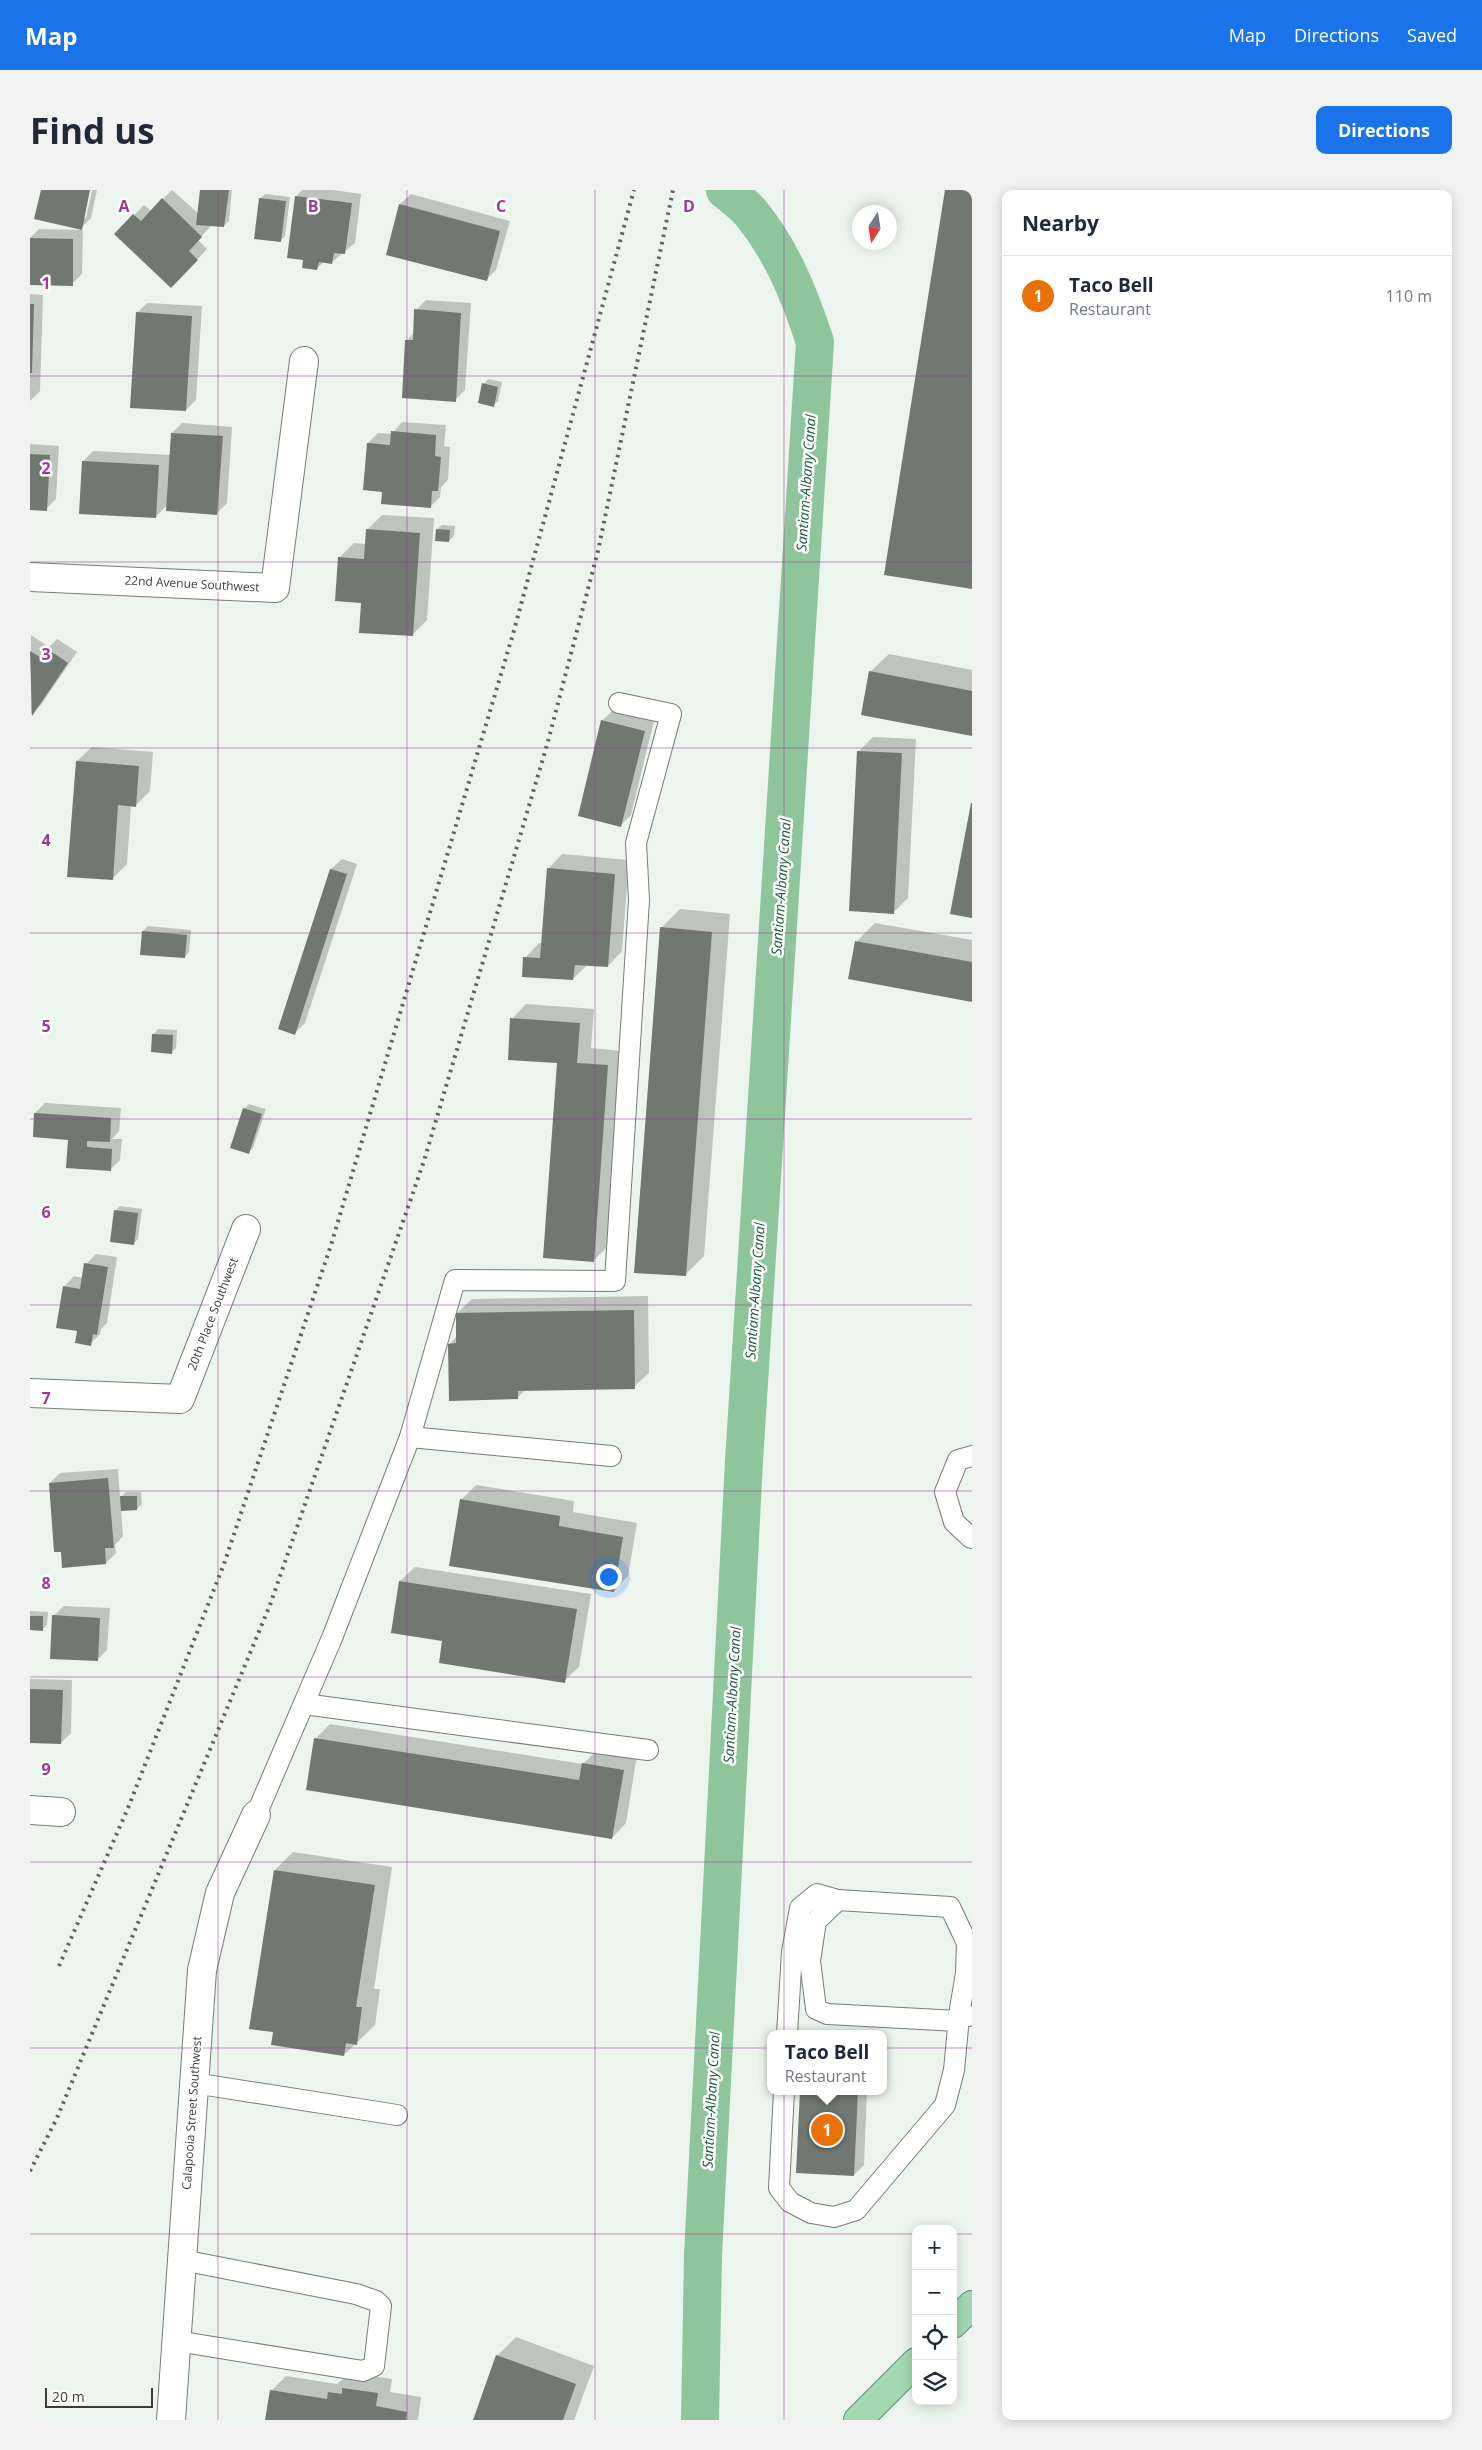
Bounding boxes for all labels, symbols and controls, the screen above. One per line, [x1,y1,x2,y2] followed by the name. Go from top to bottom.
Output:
[25,19,77,52] text: Map
[1229,23,1266,47] text: Map
[1294,23,1379,47] text: Directions
[1407,23,1457,47] text: Saved
[1316,106,1452,154] button: Directions
[30,107,155,154] text: Find us
[118,195,130,217] text: A
[308,195,318,217] text: B
[496,195,506,217] text: C
[683,195,695,217] text: D
[852,205,897,250] north arrow
[1022,209,1099,237] text: Nearby
[41,272,51,294] text: 1
[1069,272,1154,298] text: Taco Bell
[1033,285,1043,307] text: 1
[1386,285,1432,307] text: 110 m
[1069,298,1151,320] text: Restaurant
[791,414,820,552] water label: Santiam-Albany Canal
[41,457,51,479] text: 2
[124,571,260,596] street label: 22nd Avenue Southwest
[41,643,51,665] text: 3
[766,818,795,956] water label: Santiam-Albany Canal
[41,829,51,851] text: 4
[41,1015,51,1037] text: 5
[41,1201,51,1223] text: 6
[740,1222,769,1360] water label: Santiam-Albany Canal
[183,1255,242,1373] street label: 20th Place Southwest
[41,1387,51,1409] text: 7
[596,1564,622,1590] your location
[41,1572,51,1594] text: 8
[718,1626,745,1764] water label: Santiam-Albany Canal
[41,1758,51,1780] text: 9
[767,2030,887,2095] popup
[697,2031,724,2169] water label: Santiam-Albany Canal
[178,2036,205,2190] street label: Calapooia Street Southwest
[785,2039,869,2065] text: Taco Bell
[785,2065,867,2087] text: Restaurant
[811,2111,843,2149] pin: 1
[912,2225,957,2405] map controls
[912,2225,957,2270] button: +
[912,2270,957,2315] button: −
[912,2315,957,2360] button: locate
[912,2360,957,2405] button: layers
[45,2385,152,2408] scale bar
[52,2387,85,2406] text: 20 m

